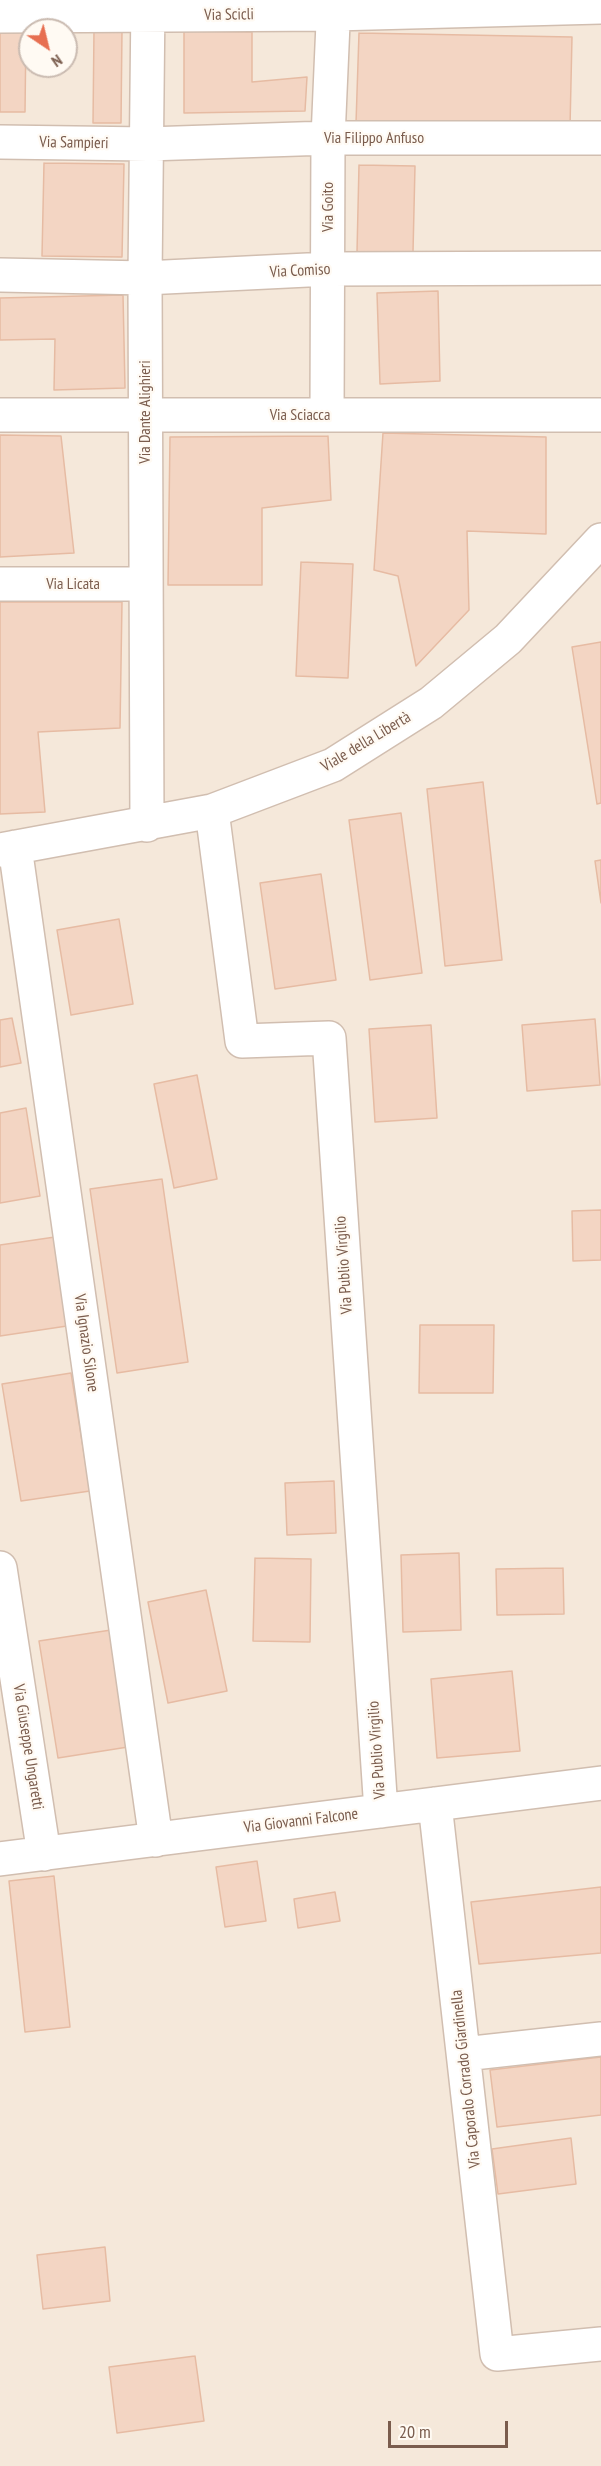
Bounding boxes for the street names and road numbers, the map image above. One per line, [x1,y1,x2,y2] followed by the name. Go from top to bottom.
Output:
[204,5,254,25] street label: Via Scicli
[324,128,424,148] street label: Via Filippo Anfuso
[39,133,109,153] street label: Via Sampieri
[318,182,338,232] street label: Via Goito
[269,260,331,282] street label: Via Comiso
[135,360,155,464] street label: Via Dante Alighieri
[270,405,330,425] street label: Via Sciacca
[46,574,100,594] street label: Via Licata
[318,708,414,776] street label: Viale della Libertà
[331,1215,357,1315] street label: Via Publio Virgilio
[70,1293,102,1393] street label: Via Ignazio Silone
[9,1683,47,1811] street label: Via Giuseppe Ungaretti
[364,1700,390,1800] street label: Via Publio Virgilio
[243,1804,359,1838] street label: Via Giovanni Falcone
[447,1989,485,2169] street label: Via Caporalo Corrado Giardinella

